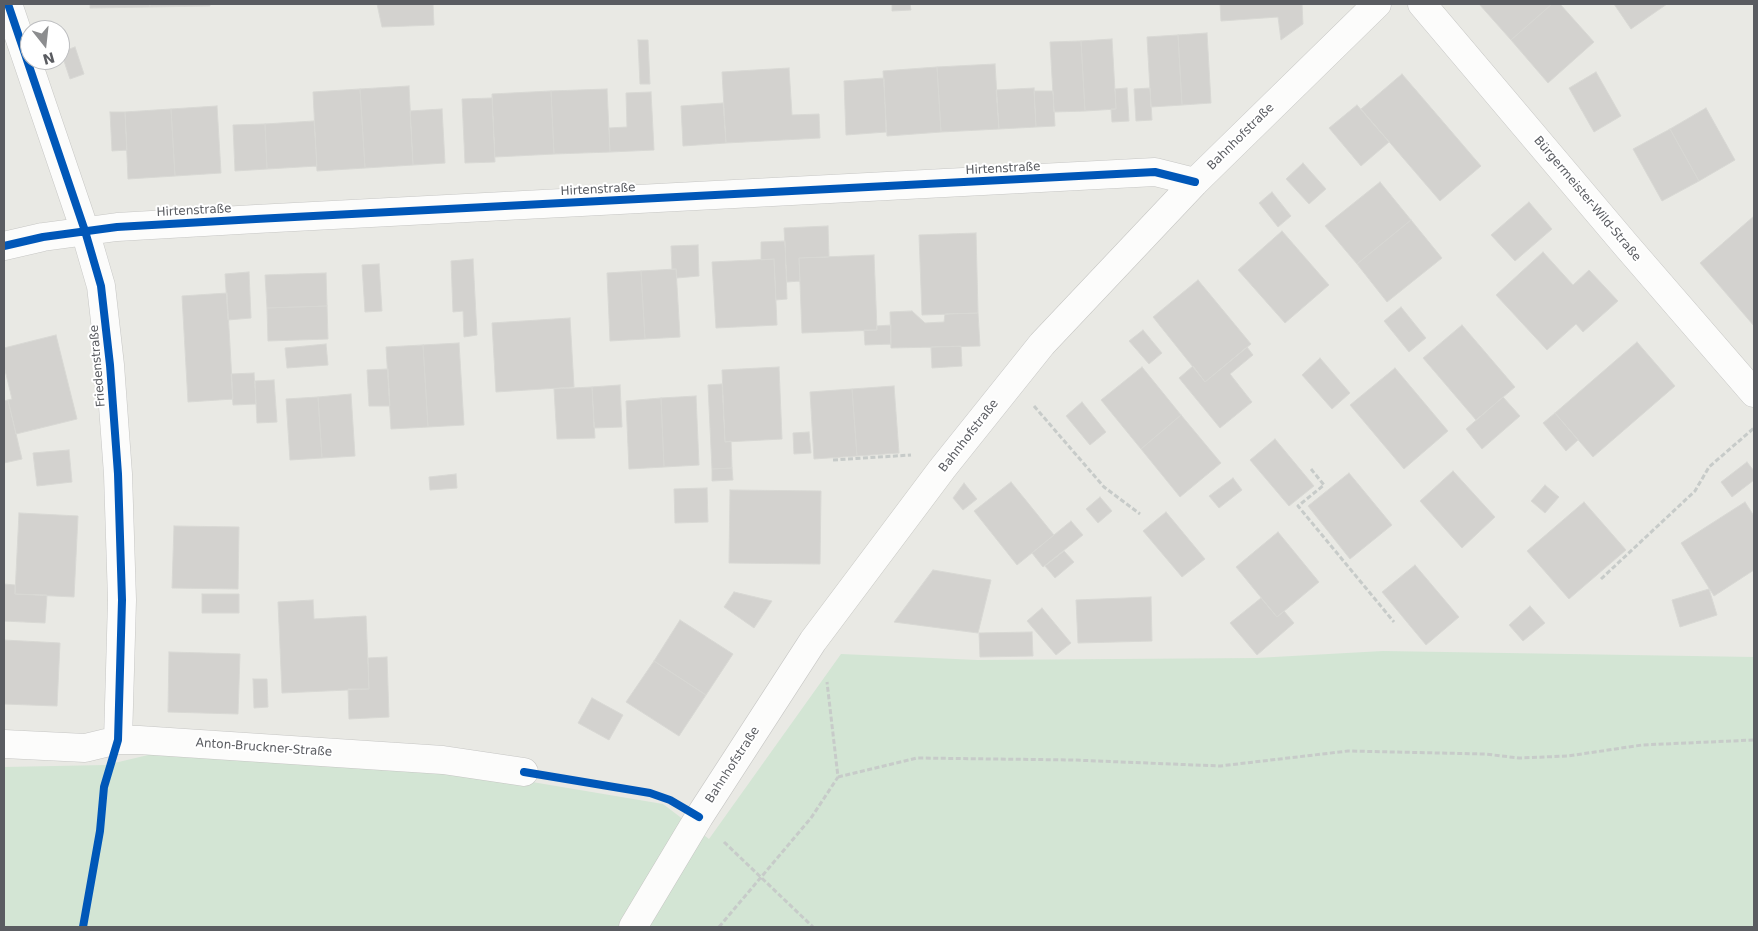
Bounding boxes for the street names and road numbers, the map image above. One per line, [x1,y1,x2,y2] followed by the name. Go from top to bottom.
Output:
[1205,101,1277,173] street label: Bahnhofstraße
[1530,134,1644,264] street label: Bürgermeister-Wild-Straße
[965,160,1041,178] street label: Hirtenstraße
[560,181,636,199] street label: Hirtenstraße
[156,202,232,220] street label: Hirtenstraße
[87,324,109,408] street label: Friedenstraße
[936,397,1002,475] street label: Bahnhofstraße
[703,724,763,806] street label: Bahnhofstraße
[195,736,333,760] street label: Anton-Bruckner-Straße

